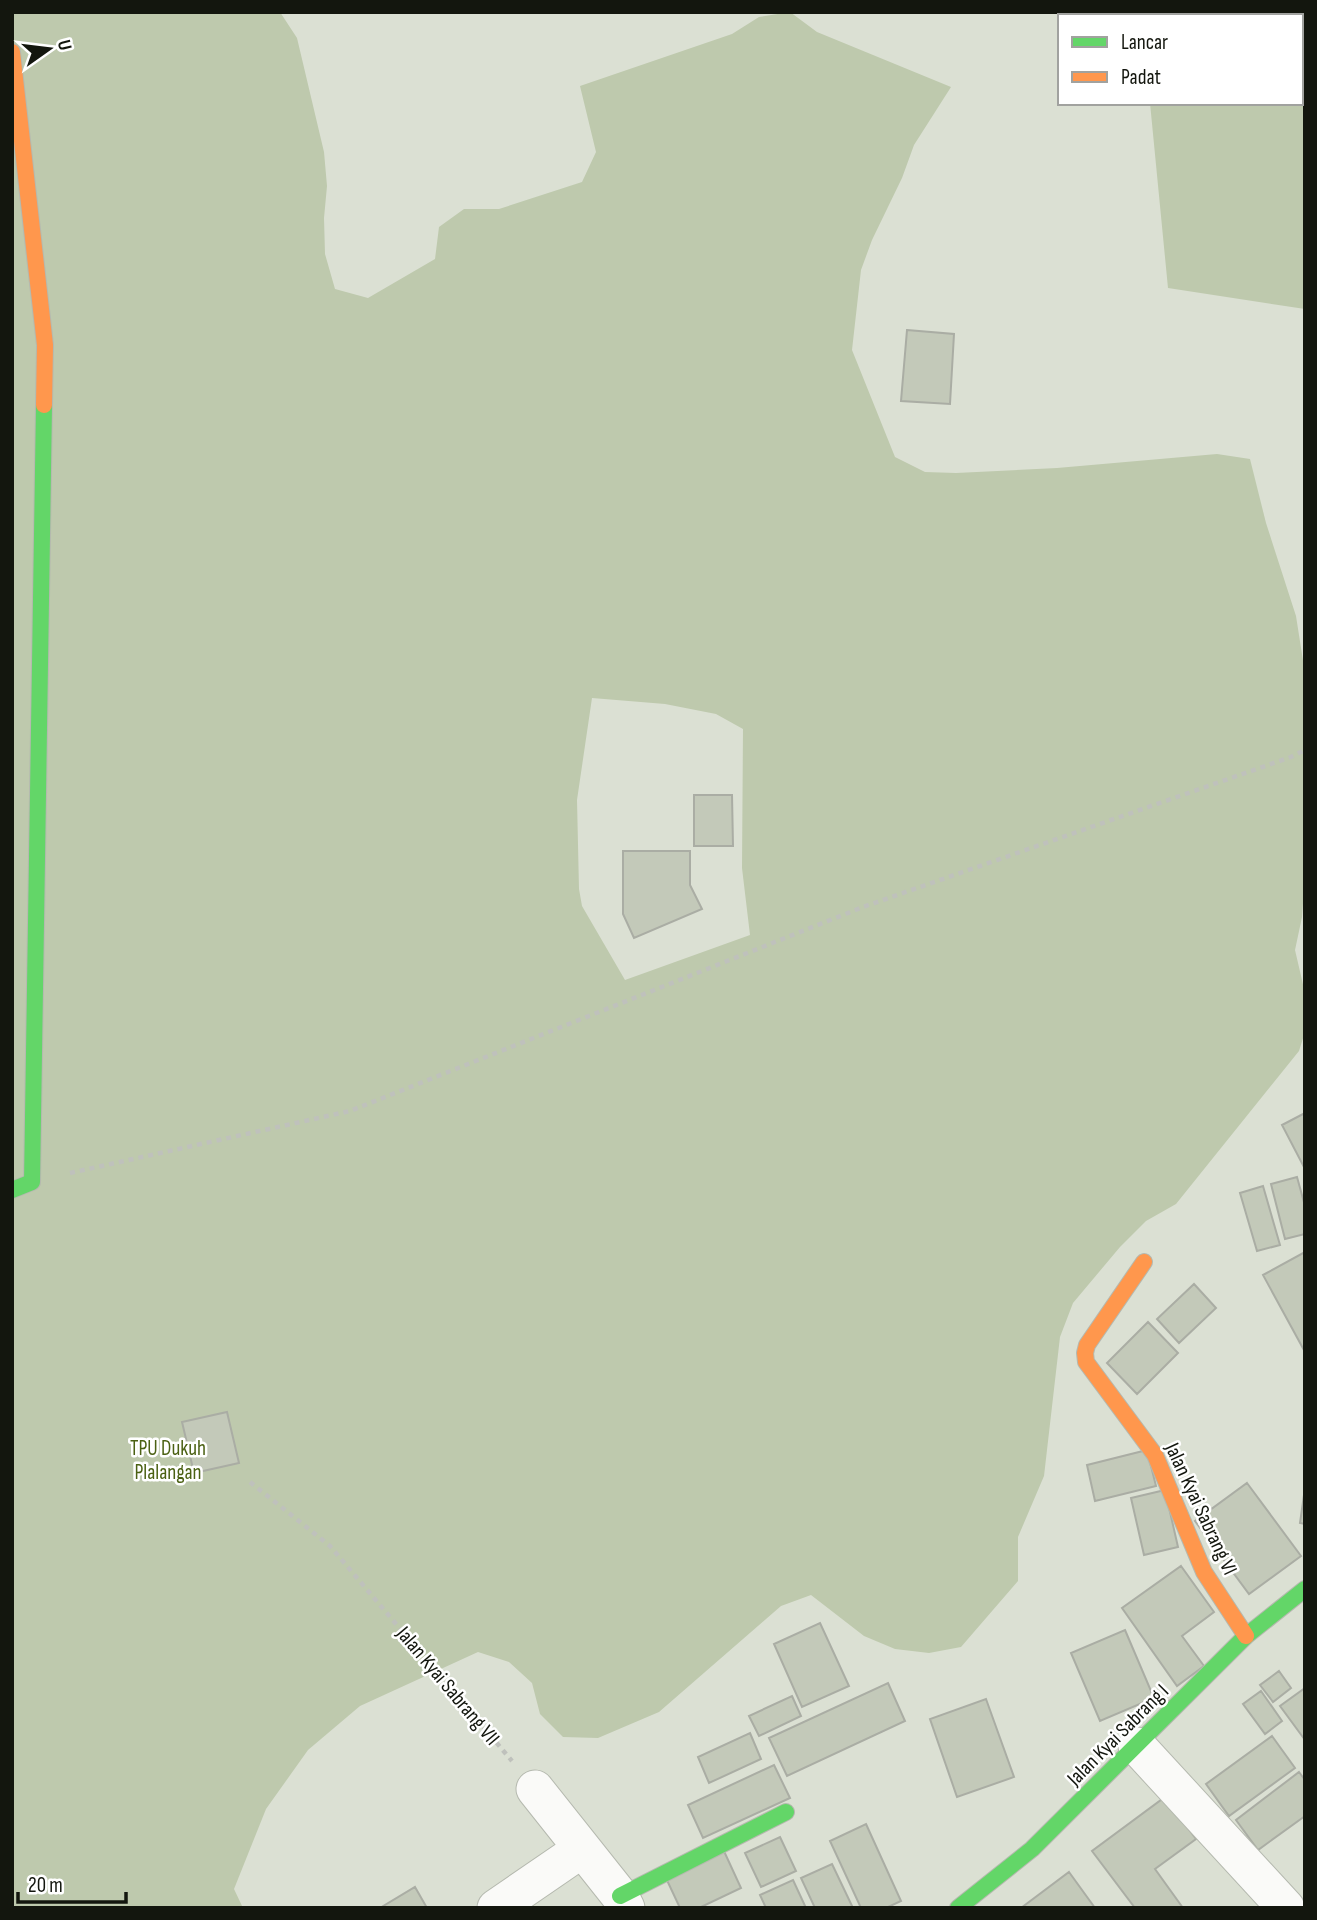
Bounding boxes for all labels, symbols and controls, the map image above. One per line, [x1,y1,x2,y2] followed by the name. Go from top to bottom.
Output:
[14,14,84,84] north arrow
[1058,14,1303,105] legend
[1121,30,1168,55] text: Lancar
[52,38,76,53] text: U
[1121,65,1161,90] text: Padat
[130,1436,206,1485] park label: TPU Dukuh Plalangan
[1159,1438,1242,1579] street label: Jalan Kyai Sabrang VI
[391,1621,505,1750] street label: Jalan Kyai Sabrang VII
[1061,1679,1174,1792] street label: Jalan Kyai Sabrang I
[18,1860,126,1904] scale bar
[28,1873,63,1898] text: 20 m

